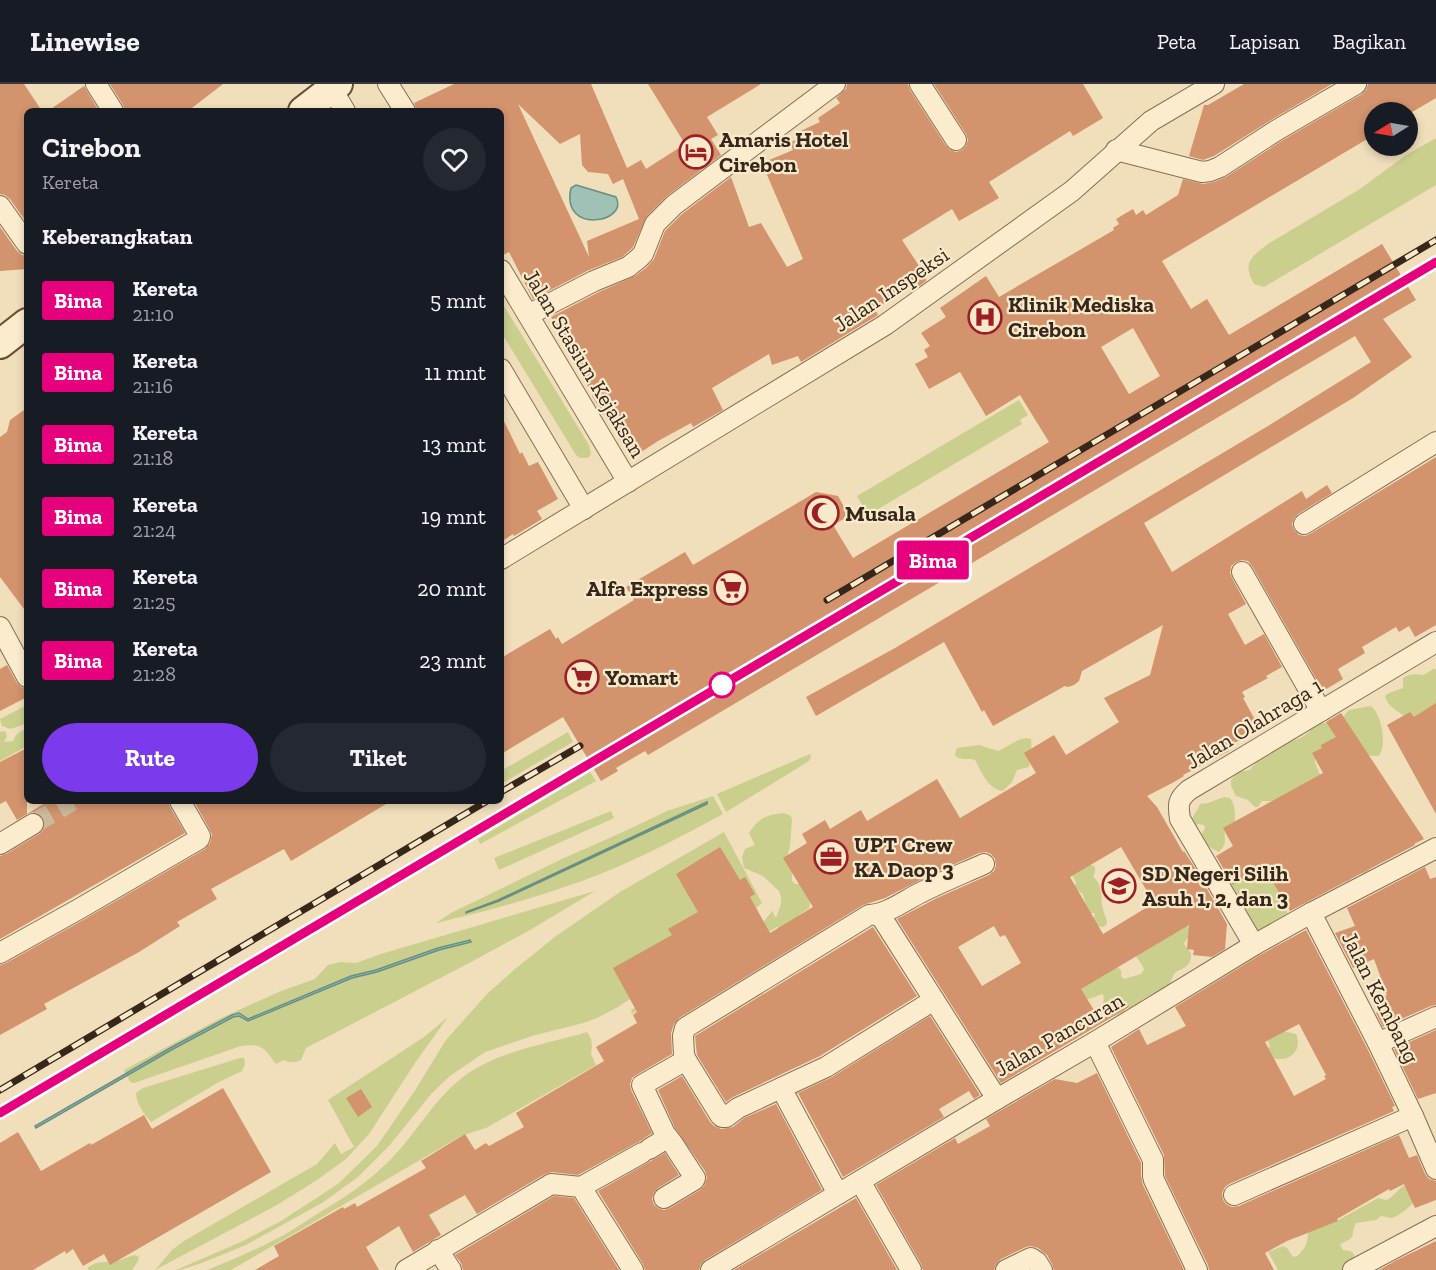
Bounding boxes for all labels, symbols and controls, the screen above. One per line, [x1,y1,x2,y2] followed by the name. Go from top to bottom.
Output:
[30,25,140,58] text: Linewise
[1157,29,1196,54] text: Peta
[1229,29,1300,54] text: Lapisan
[1333,29,1406,54] text: Bagikan
[1364,102,1418,156] north arrow
[1364,102,1418,156] map controls
[719,126,849,178] place label: Amaris Hotel Cirebon
[423,128,486,191] button: heart
[42,131,141,164] text: Cirebon
[678,134,714,170] hotel icon: Amaris Hotel Cirebon
[42,170,99,194] text: Kereta
[42,223,193,250] text: Keberangkatan
[829,241,954,338] street label: Jalan Inspeksi
[518,264,652,463] street label: Jalan Stasiun Kejaksan
[132,275,198,302] text: Kereta
[430,287,486,314] text: 5 mnt
[54,288,102,313] text: Bima
[1008,291,1154,343] place label: Klinik Mediska Cirebon
[967,299,1003,335] hospital icon: Klinik Mediska Cirebon
[132,302,174,326] text: 21:10
[132,347,198,374] text: Kereta
[424,359,486,386] text: 11 mnt
[54,360,102,385] text: Bima
[132,374,173,398] text: 21:16
[132,419,198,446] text: Kereta
[422,431,486,458] text: 13 mnt
[54,432,102,457] text: Bima
[132,446,173,470] text: 21:18
[132,491,198,518] text: Kereta
[804,495,840,531] mosque icon: Musala
[845,500,916,527] place label: Musala
[421,503,486,530] text: 19 mnt
[54,504,102,529] text: Bima
[132,518,176,542] text: 21:24
[891,540,975,580] line badge: Bima
[909,548,957,573] text: Bima
[132,563,198,590] text: Kereta
[713,570,749,606] supermarket icon: Alfa Express
[417,575,486,602] text: 20 mnt
[586,575,708,602] place label: Alfa Express
[54,576,102,601] text: Bima
[132,590,175,614] text: 21:25
[132,635,198,662] text: Kereta
[419,647,486,674] text: 23 mnt
[54,648,102,673] text: Bima
[564,659,600,695] supermarket icon: Yomart
[132,662,176,686] text: 21:28
[605,664,678,691] place label: Yomart
[709,672,735,698] unlabelled marker
[1181,672,1328,775] street label: Jalan Olahraga 1
[42,723,258,792] button: Rute
[270,723,486,792] button: Tiket
[854,831,954,883] place label: UPT Crew KA Daop 3
[813,839,849,875] office icon: UPT Crew KA Daop 3
[1142,860,1289,912] place label: SD Negeri Silih Asuh 1, 2, dan 3
[1101,868,1137,904] school or university icon: SD Negeri Silih Asuh 1, 2, dan 3
[1336,927,1425,1068] street label: Jalan Kembang
[990,986,1129,1082] street label: Jalan Pancuran

